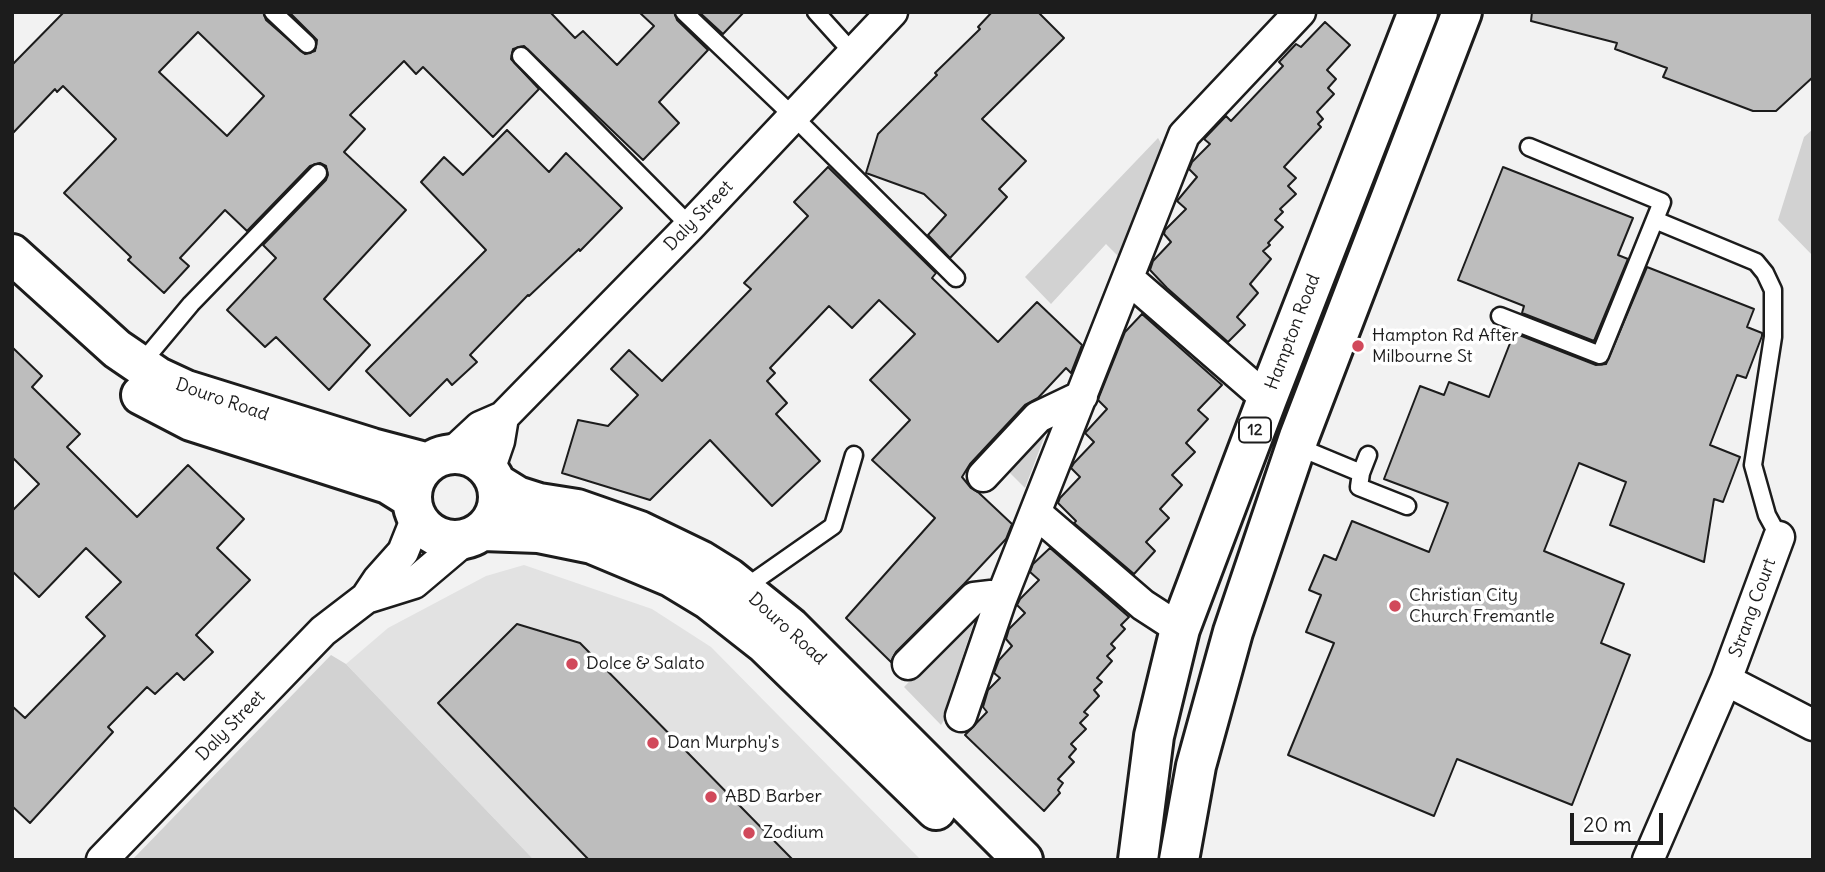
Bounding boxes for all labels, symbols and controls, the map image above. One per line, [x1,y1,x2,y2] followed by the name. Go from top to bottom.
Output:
[660,176,738,256] street label: Daly Street
[1261,271,1325,393] street label: Hampton Road
[1372,325,1519,368] place label: Hampton Rd After Milbourne St
[1350,338,1366,354] marker: Hampton Rd After Milbourne St
[173,374,271,426] street label: Douro Road
[1239,418,1271,442] road number: 12
[1725,556,1781,660] street label: Strang Court
[1409,585,1555,628] place label: Christian City Church Fremantle
[744,588,830,670] street label: Douro Road
[1387,598,1403,614] marker: Christian City Church Fremantle
[586,653,705,675] place label: Dolce & Salato
[564,656,580,672] marker: Dolce & Salato
[192,686,270,766] street label: Daly Street
[667,732,779,754] place label: Dan Murphy's
[645,735,661,751] marker: Dan Murphy's
[725,786,822,808] place label: ABD Barber
[703,789,719,805] marker: ABD Barber
[1573,798,1666,842] scale bar
[1583,811,1632,838] text: 20 m
[763,822,824,844] place label: Zodium
[741,825,757,841] marker: Zodium

